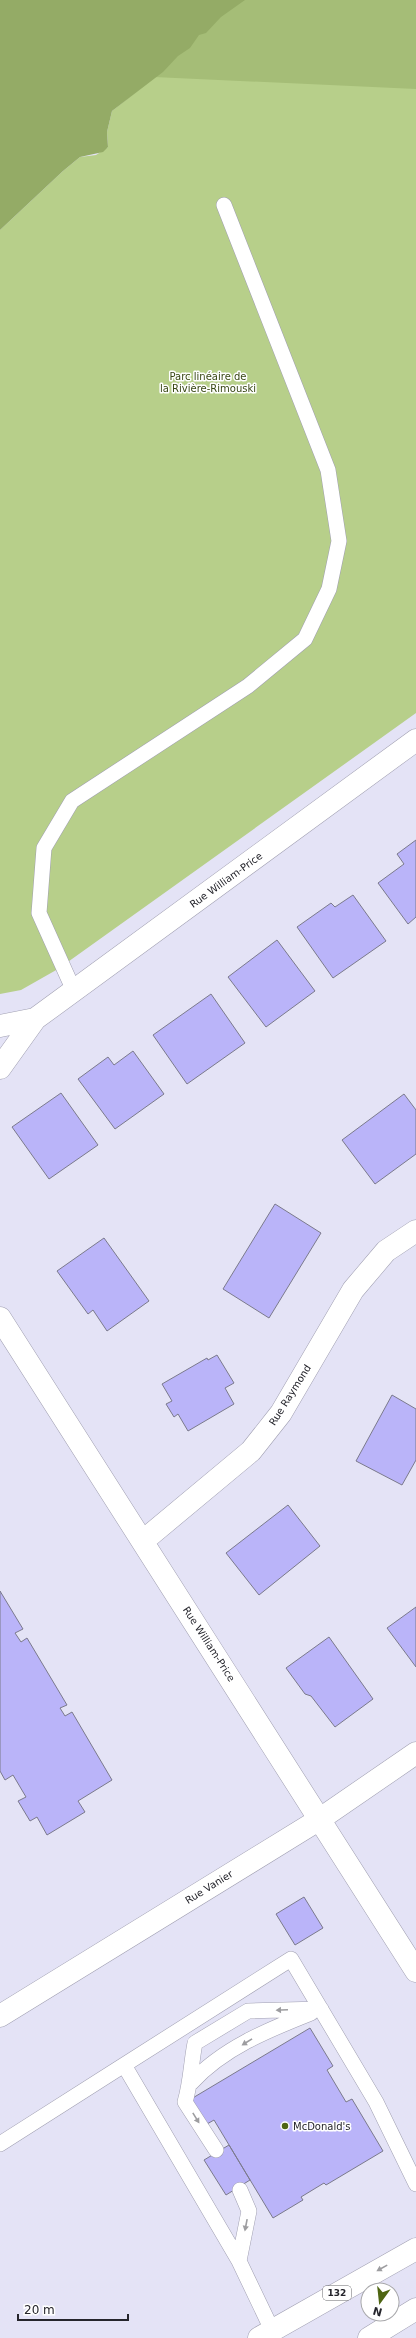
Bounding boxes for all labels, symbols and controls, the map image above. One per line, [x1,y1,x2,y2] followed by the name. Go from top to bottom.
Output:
[160,371,256,394] park label: Parc linéaire de la Rivière-Rimouski
[188,850,264,910] street label: Rue William-Price
[267,1363,313,1427] street label: Rue Raymond
[181,1605,237,1683] street label: Rue William-Price
[183,1868,235,1906] street label: Rue Vanier
[275,2007,288,2013] one-way arrow
[241,2038,253,2045] one-way arrow
[192,2112,199,2124] one-way arrow
[280,2121,290,2131] marker: McDonald's
[293,2121,351,2132] place label: McDonald's
[243,2219,249,2231] one-way arrow
[376,2264,388,2271] one-way arrow
[360,2282,400,2322] north arrow
[323,2286,351,2300] road number: 132
[18,2296,128,2322] scale bar
[24,2303,55,2317] text: 20 m
[371,2304,384,2319] text: N

